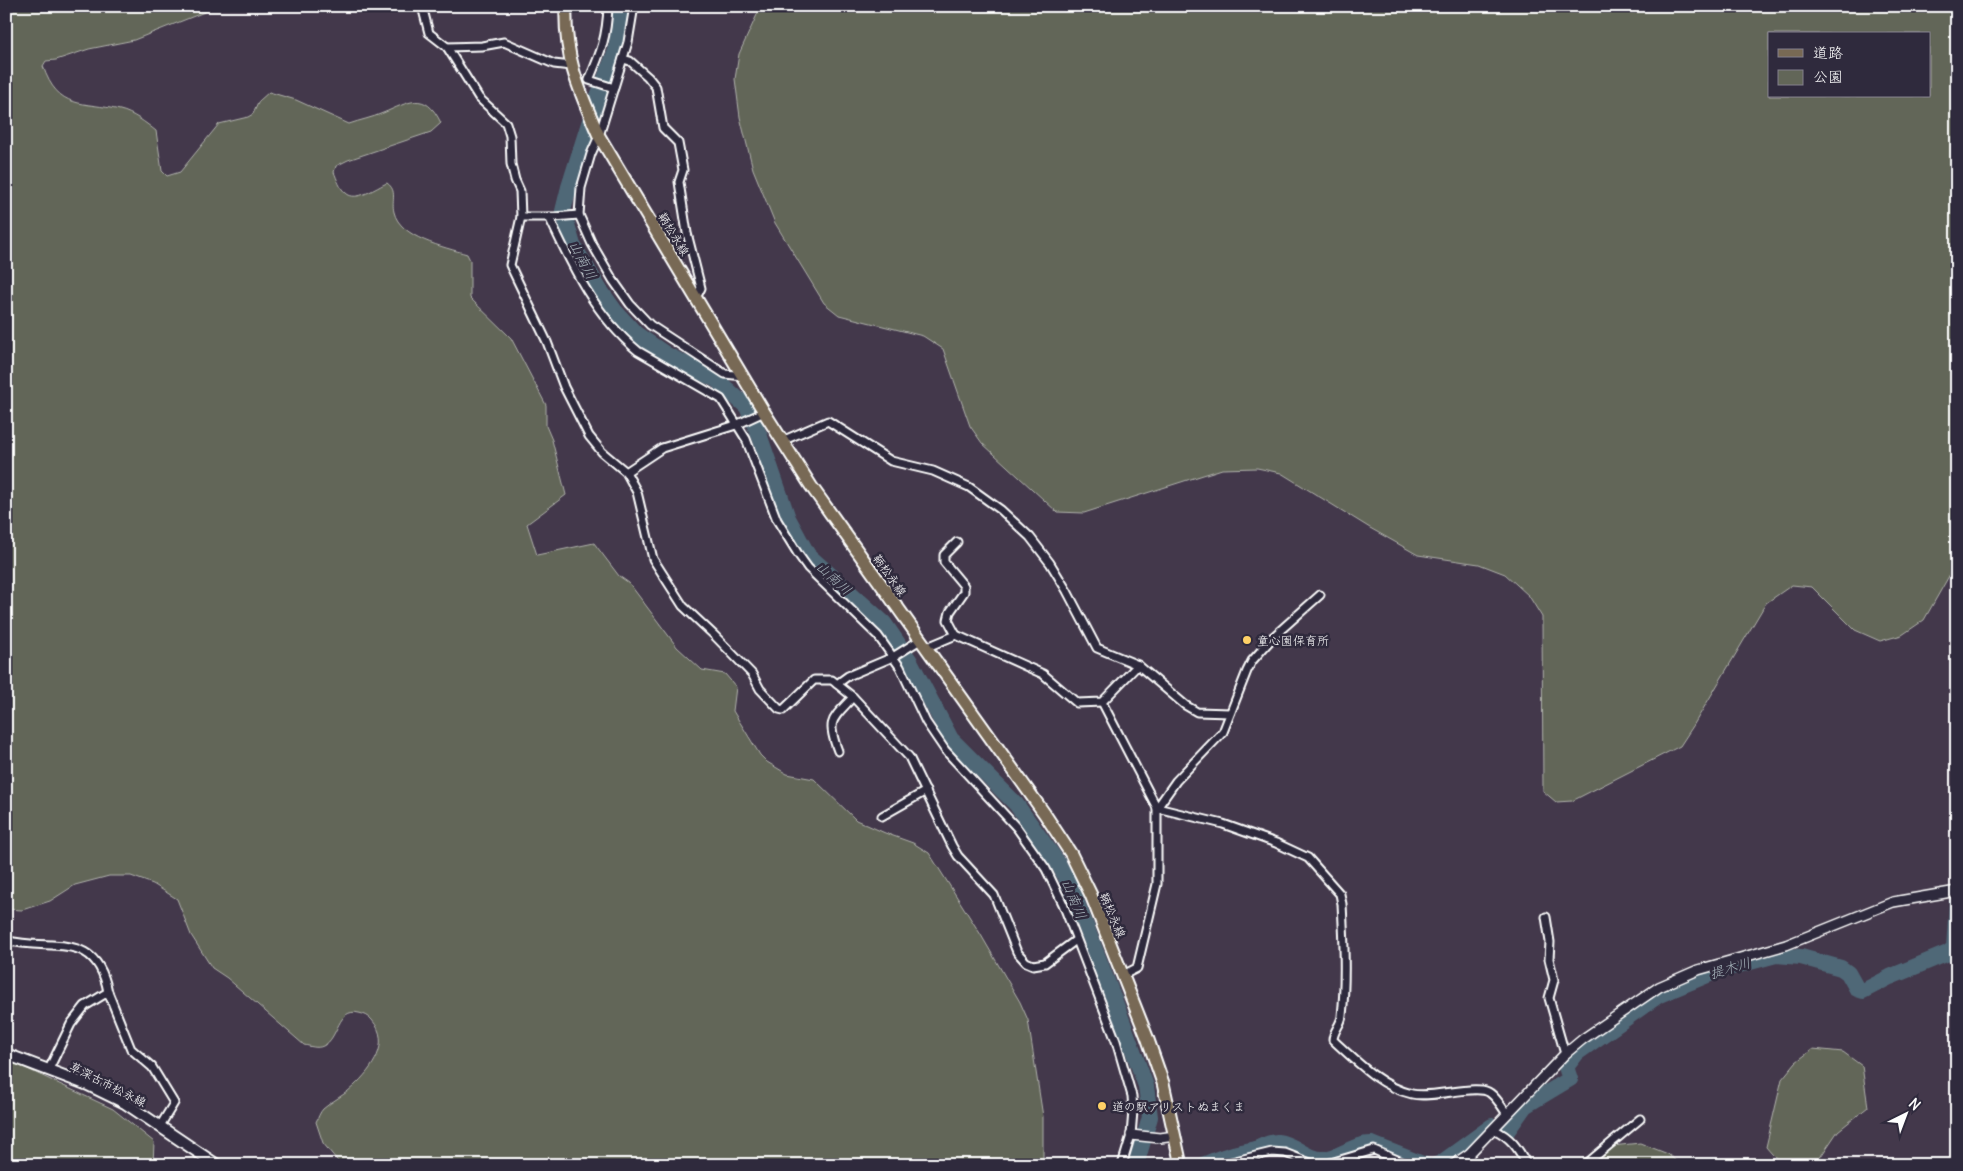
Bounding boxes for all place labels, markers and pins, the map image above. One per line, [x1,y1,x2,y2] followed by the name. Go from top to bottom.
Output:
[1257,633,1329,648] place label: 童心園保育所
[1241,634,1253,646] marker: 童心園保育所
[1112,1099,1245,1114] place label: 道の駅アリストぬまくま
[1096,1100,1108,1112] marker: 道の駅アリストぬまくま

